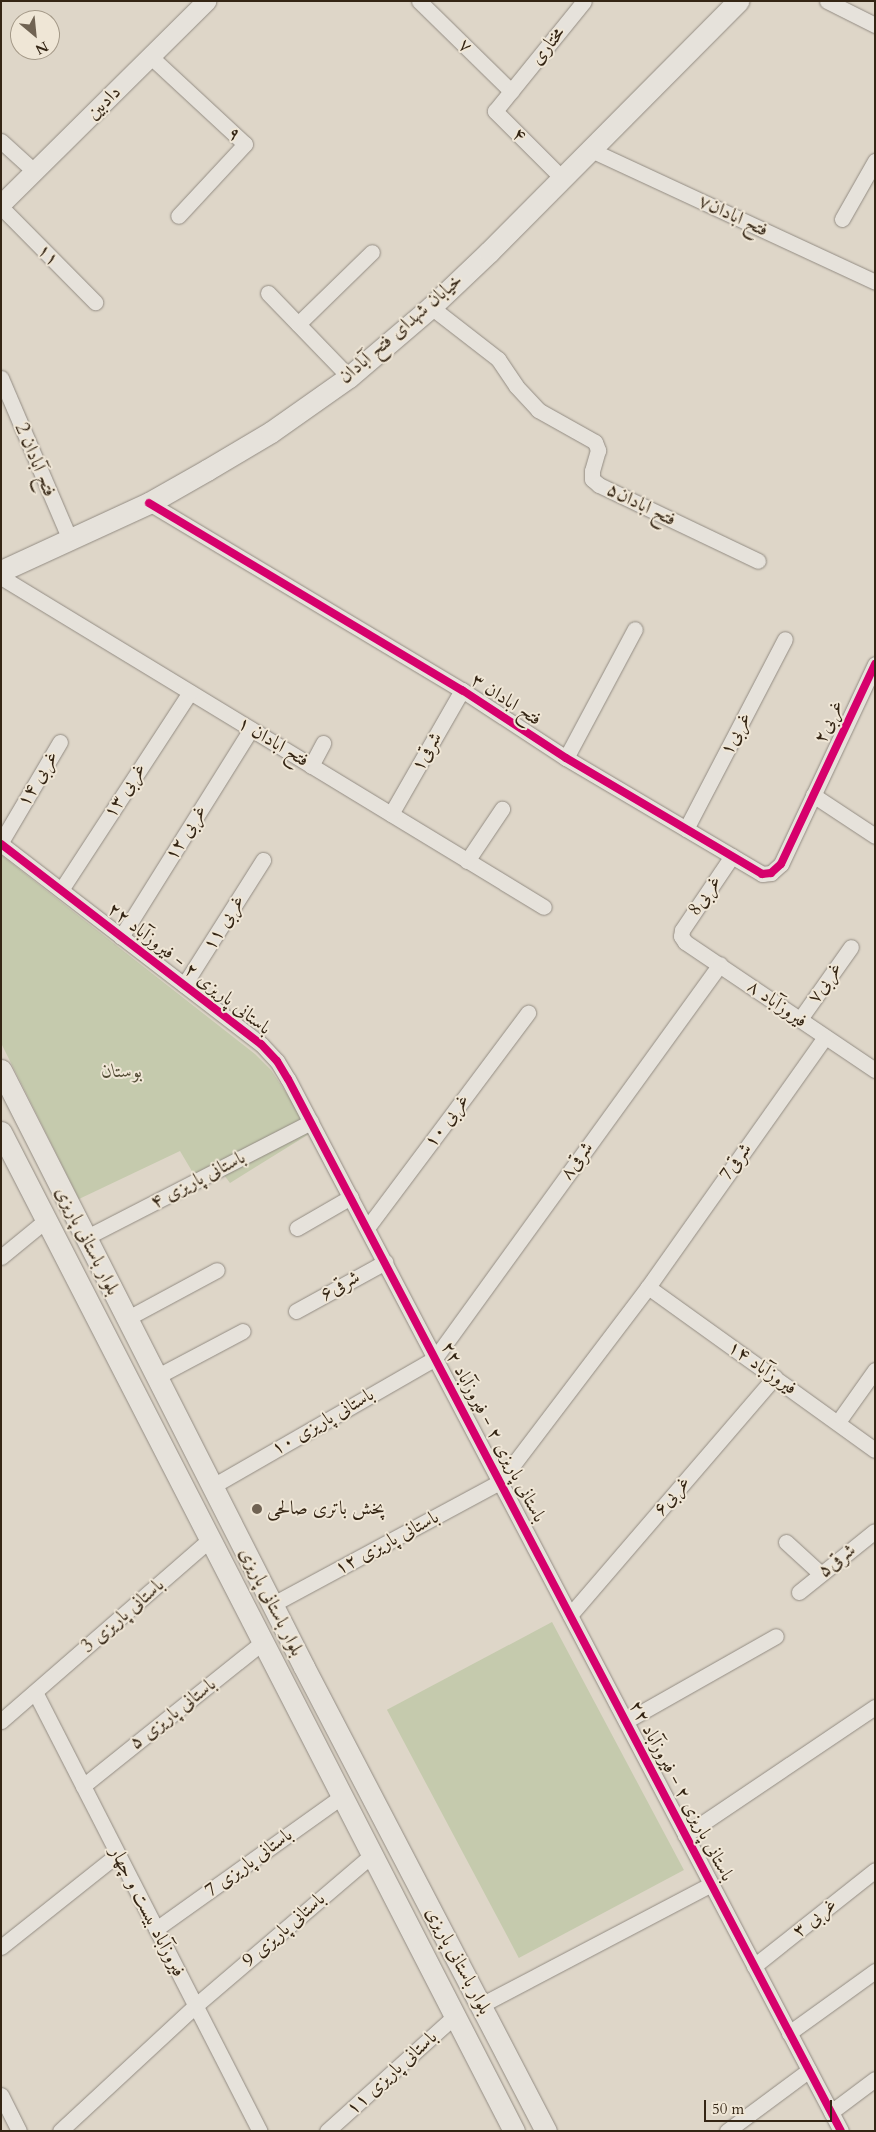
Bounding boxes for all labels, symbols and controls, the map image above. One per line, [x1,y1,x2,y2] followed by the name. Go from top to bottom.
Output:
[10,10,60,60] north arrow
[526,22,570,70] street label: مختاری
[453,34,477,58] street label: ۷
[32,37,52,59] text: N
[82,81,126,125] street label: دادبین
[222,122,246,146] street label: ۹
[507,123,531,147] street label: ۴
[695,190,771,242] street label: فتح ابادان۷
[32,239,64,271] street label: ۱۱
[334,269,468,389] street label: خیابان شهدای فتح آبادان
[9,420,61,500] street label: فتح آبادان 2
[603,478,679,532] street label: فتح ابادان۵
[467,669,545,731] street label: فتح ابادان ۳
[809,697,849,747] street label: غربی۲
[715,709,757,759] street label: غربی۱
[233,712,313,772] street label: فتح ابادان ۱
[407,728,447,776] street label: شرقی۱
[13,747,63,811] street label: غربی ۱۴
[99,759,151,823] street label: غربی ۱۳
[160,801,212,865] street label: غربی ۱۲
[683,872,727,920] street label: غربی8
[198,891,250,955] street label: غربی ۱۱
[103,898,275,1040] street label: باستانی پاریزی ۲ - فیروزآباد ۲۲
[803,958,847,1008] street label: غربی۷
[743,975,811,1033] street label: فیروزآباد ۸
[102,1061,142,1083] park label: بوستان
[420,1090,474,1152] street label: غربی ۱۰
[556,1137,598,1185] street label: شرقی۸
[715,1139,757,1185] street label: شرقی7
[147,1146,249,1214] street label: باستانی پاریزی ۴
[50,1183,124,1299] street label: بلوار باستانی پاریزی
[316,1266,364,1306] street label: شرقی۶
[723,1336,801,1400] street label: فیروزآباد ۱۴
[436,1338,550,1526] street label: باستانی پاریزی ۲ - فیروزآباد ۲۲
[268,1383,378,1461] street label: باستانی پاریزی ۱۰
[649,1472,695,1520] street label: غربی۶
[267,1498,385,1520] place label: پخش باتری صالحی
[251,1503,263,1515] marker: پخش باتری صالحی
[331,1506,443,1580] street label: باستانی پاریزی ۱۲
[814,1539,860,1583] street label: شرقی۵
[234,1544,308,1660] street label: بلوار باستانی پاریزی
[77,1574,169,1658] street label: باستانی پاریزی 3
[125,1673,221,1755] street label: باستانی پاریزی ۵
[624,1697,738,1885] street label: باستانی پاریزی ۲ - فیروزآباد ۲۲
[201,1824,297,1902] street label: باستانی پاریزی 7
[104,1843,190,1981] street label: فیروزآباد بیست و چهار
[238,1888,330,1972] street label: باستانی پاریزی 9
[788,1893,842,1943] street label: غربی ۳
[420,1903,496,2019] street label: بلوار باستانی پاریزی
[342,2026,442,2120] street label: باستانی پاریزی ۱۱
[706,2090,834,2122] scale bar
[712,2099,744,2119] text: 50 m

